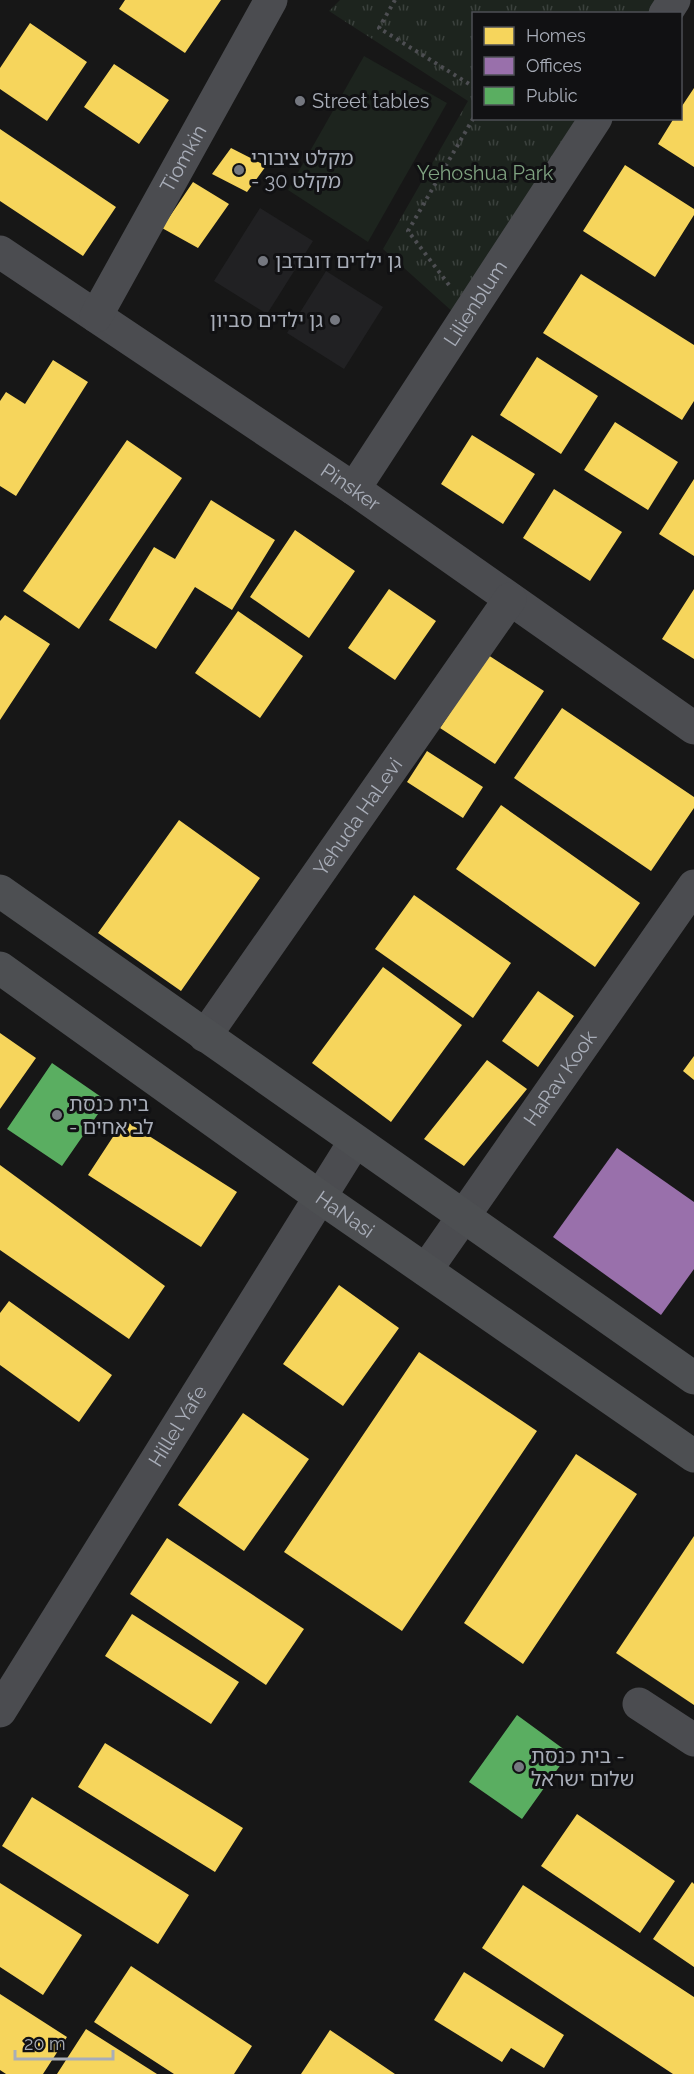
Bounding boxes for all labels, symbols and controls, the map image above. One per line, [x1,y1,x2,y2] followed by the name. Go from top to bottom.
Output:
[472,12,682,120] legend
[526,25,586,46] text: Homes
[526,55,582,76] text: Offices
[526,85,578,106] text: Public
[312,89,429,113] place label: Street tables
[293,94,307,108] marker: Street tables
[155,121,212,197] street label: Tiomkin
[251,146,354,193] place label: מקלט ציבורי - מקלט 30
[417,161,554,185] park label: Yehoshua Park
[232,163,246,177] marker: מקלט ציבורי - מקלט 30
[275,249,402,273] place label: גן ילדים דובדבן
[256,254,270,268] marker: גן ילדים דובדבן
[439,256,512,350] street label: Lilienblum
[210,308,324,332] place label: גן ילדים סביון
[328,313,342,327] marker: גן ילדים סביון
[316,458,385,516] street label: Pinsker
[308,753,407,881] street label: Yehuda HaLevi
[518,1025,602,1130] street label: HaRav Kook
[69,1092,154,1139] place label: בית כנסת - לב אחים
[50,1108,64,1122] marker: בית כנסת - לב אחים
[311,1186,379,1243] street label: HaNasi
[143,1381,212,1471] street label: Hillel Yafe
[531,1744,634,1791] place label: בית כנסת - שלום ישראל
[512,1760,526,1774] marker: בית כנסת - שלום ישראל
[15,2023,112,2061] scale bar
[24,2033,66,2054] text: 20 m

